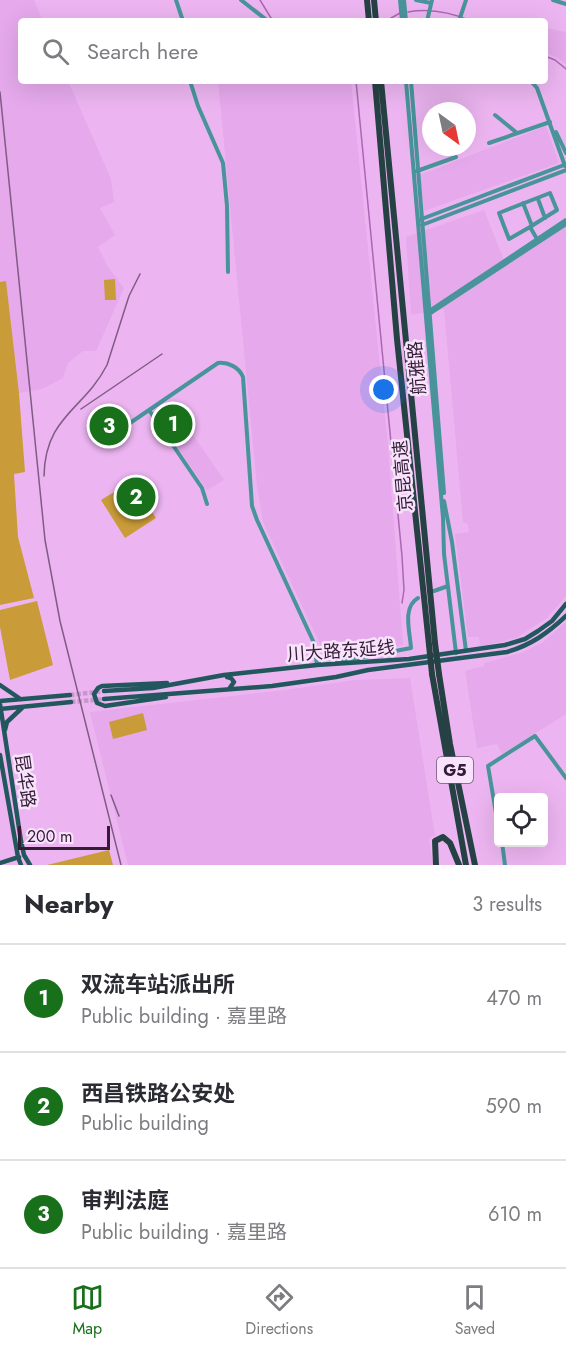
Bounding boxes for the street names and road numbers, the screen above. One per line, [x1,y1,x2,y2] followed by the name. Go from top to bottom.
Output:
[402,340,432,396] street label: 航雅路
[387,439,419,513] street label: 京昆高速
[286,634,396,668] street label: 川大路东延线
[8,752,42,810] street label: 昆华路
[437,757,473,783] road number: G5

